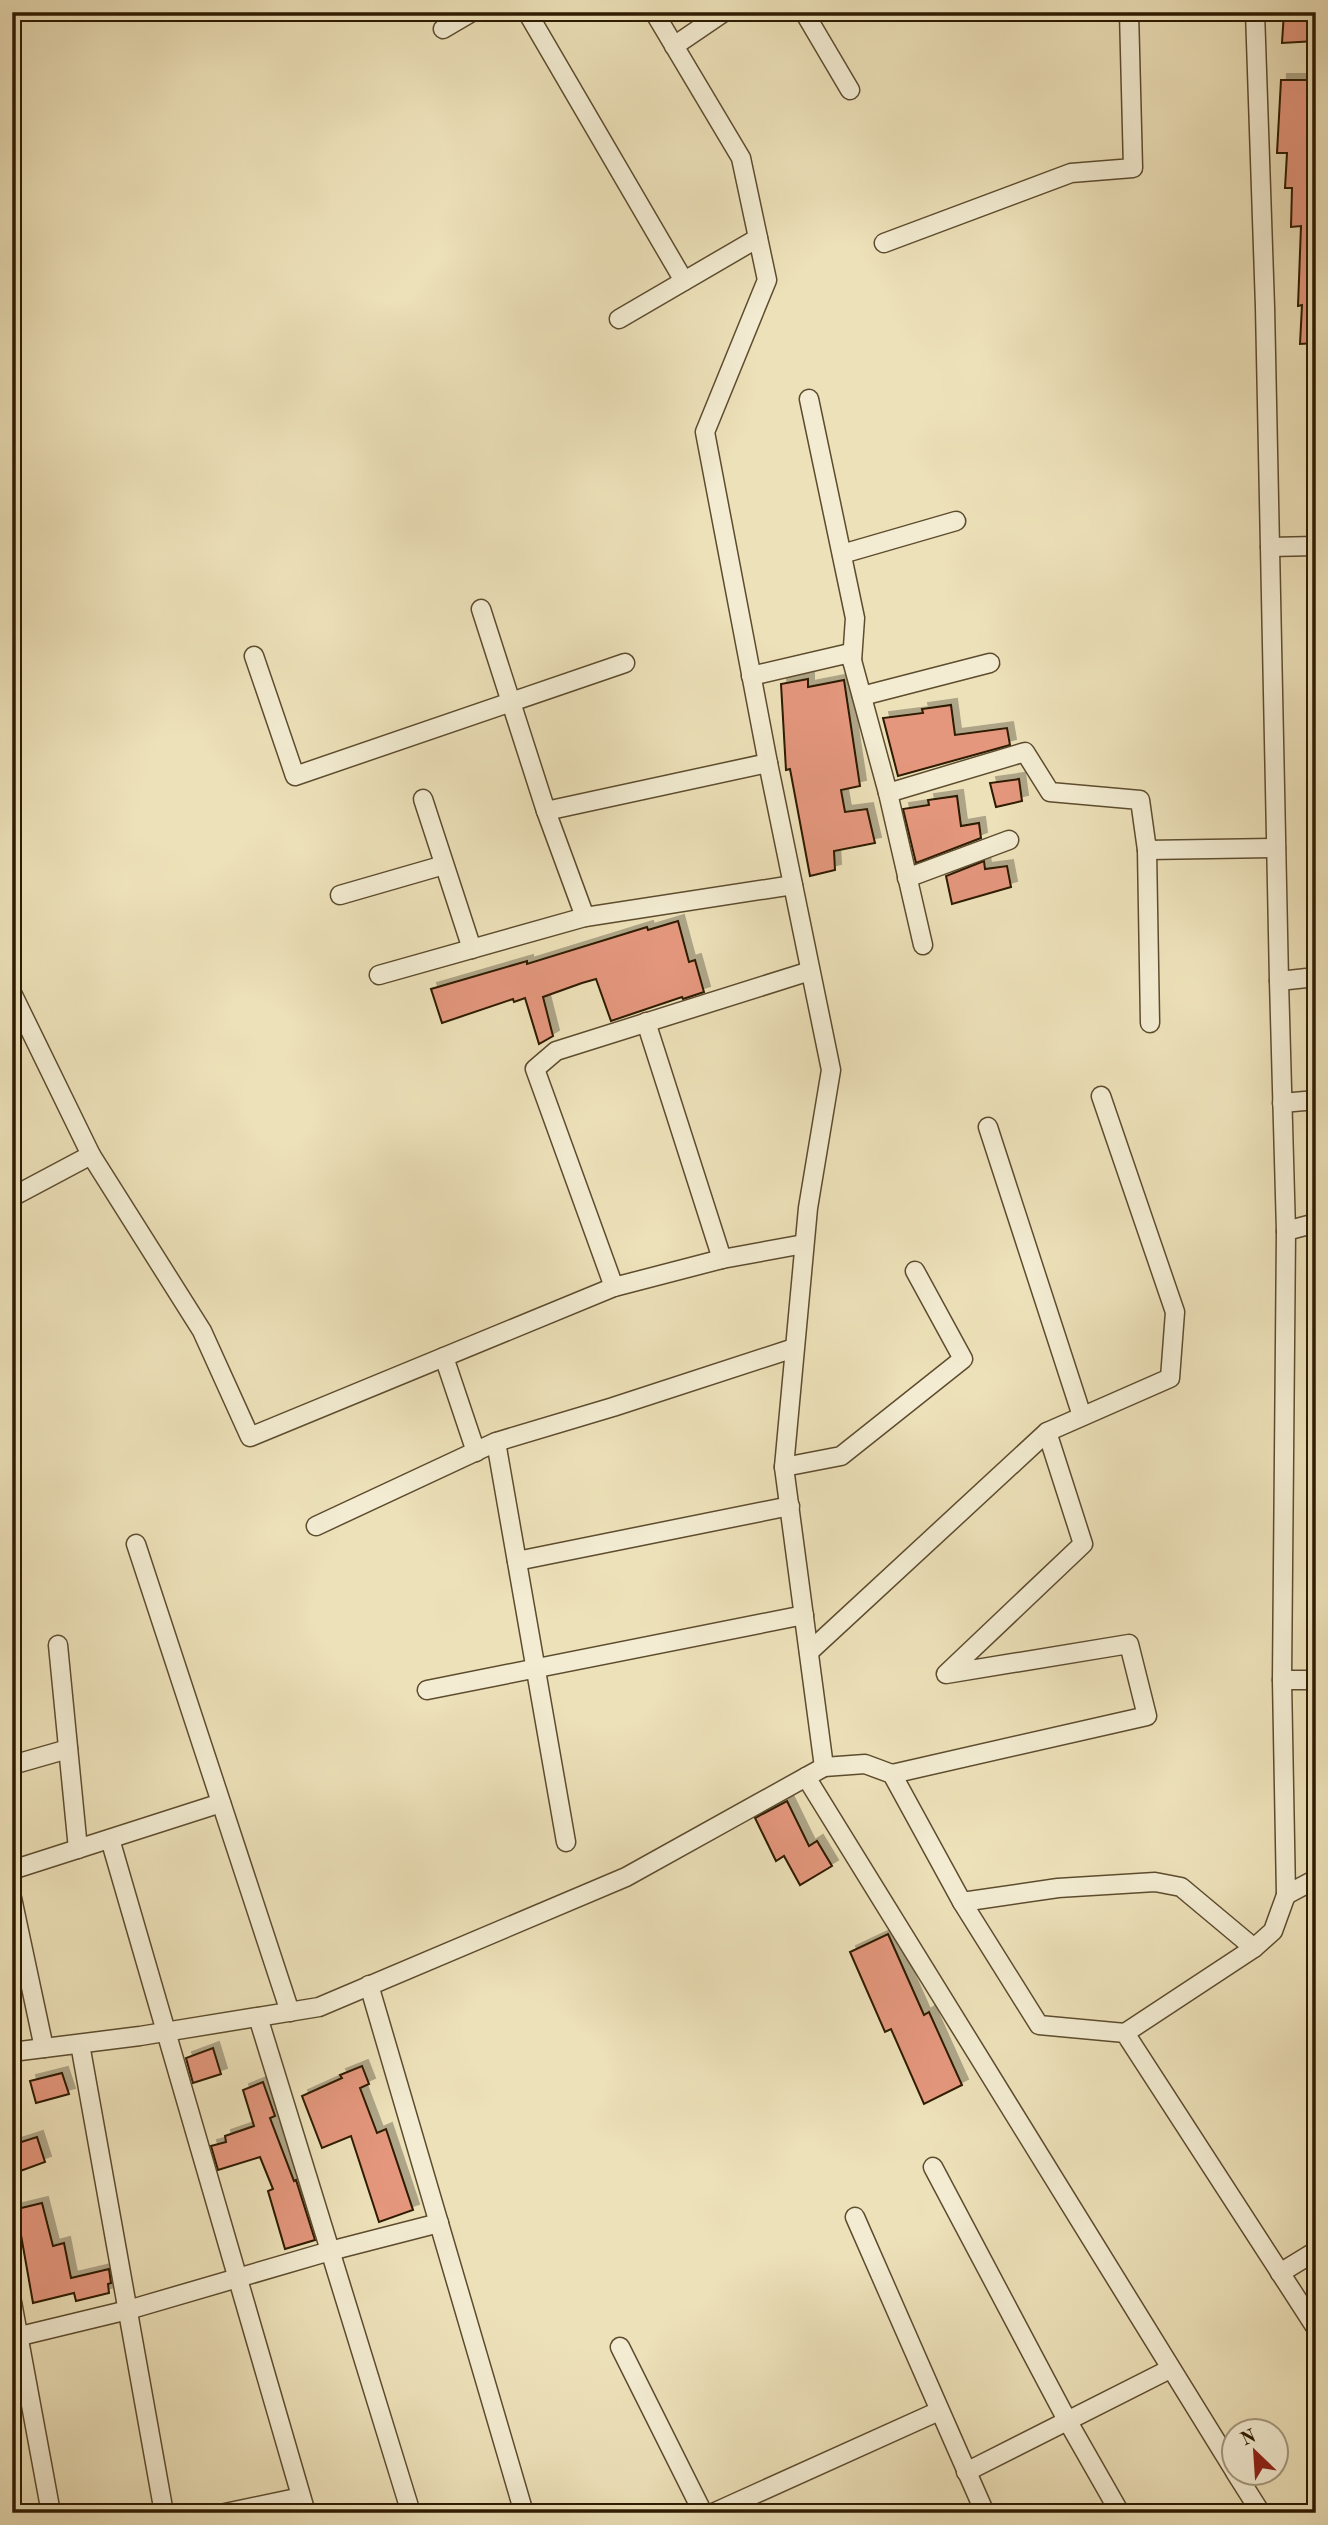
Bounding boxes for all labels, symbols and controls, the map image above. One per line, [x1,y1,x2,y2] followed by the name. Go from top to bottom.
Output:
[1220,2416,1290,2486] north arrow
[1238,2427,1260,2451] text: N

